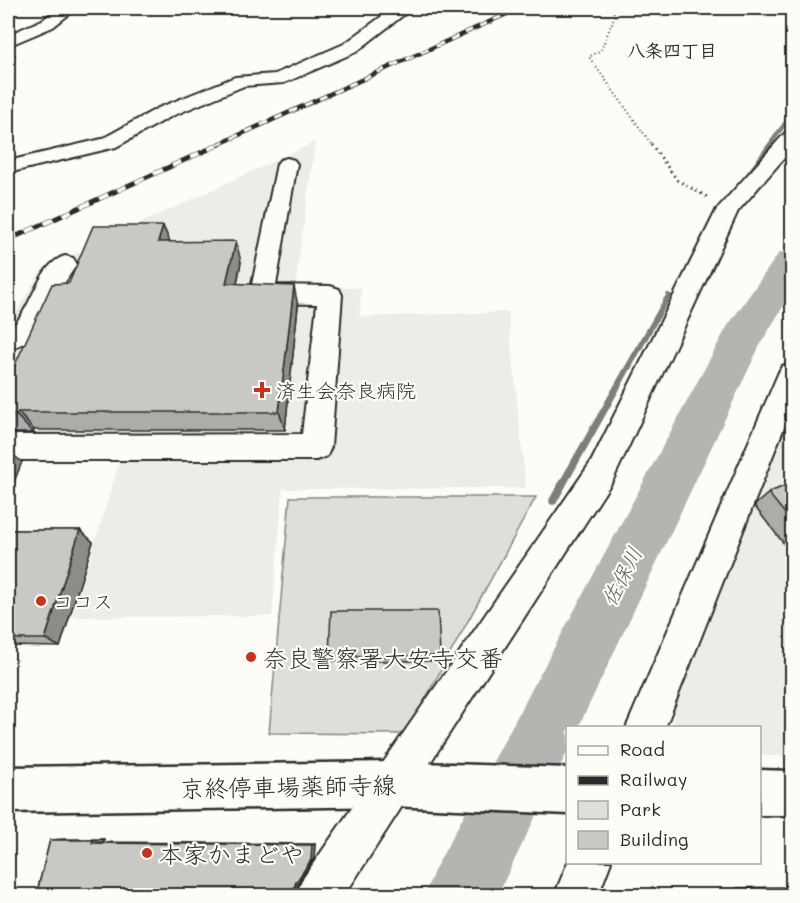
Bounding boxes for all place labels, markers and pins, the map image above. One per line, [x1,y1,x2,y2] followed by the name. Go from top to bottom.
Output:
[276,377,416,403] place label: 済生会奈良病院
[253,381,271,399] marker: 済生会奈良病院
[53,588,113,614] place label: ココス
[34,594,48,608] marker: ココス
[263,642,503,673] place label: 奈良警察署大安寺交番
[244,650,258,664] marker: 奈良警察署大安寺交番
[159,838,304,869] place label: 本家かまどや
[140,846,154,860] marker: 本家かまどや

